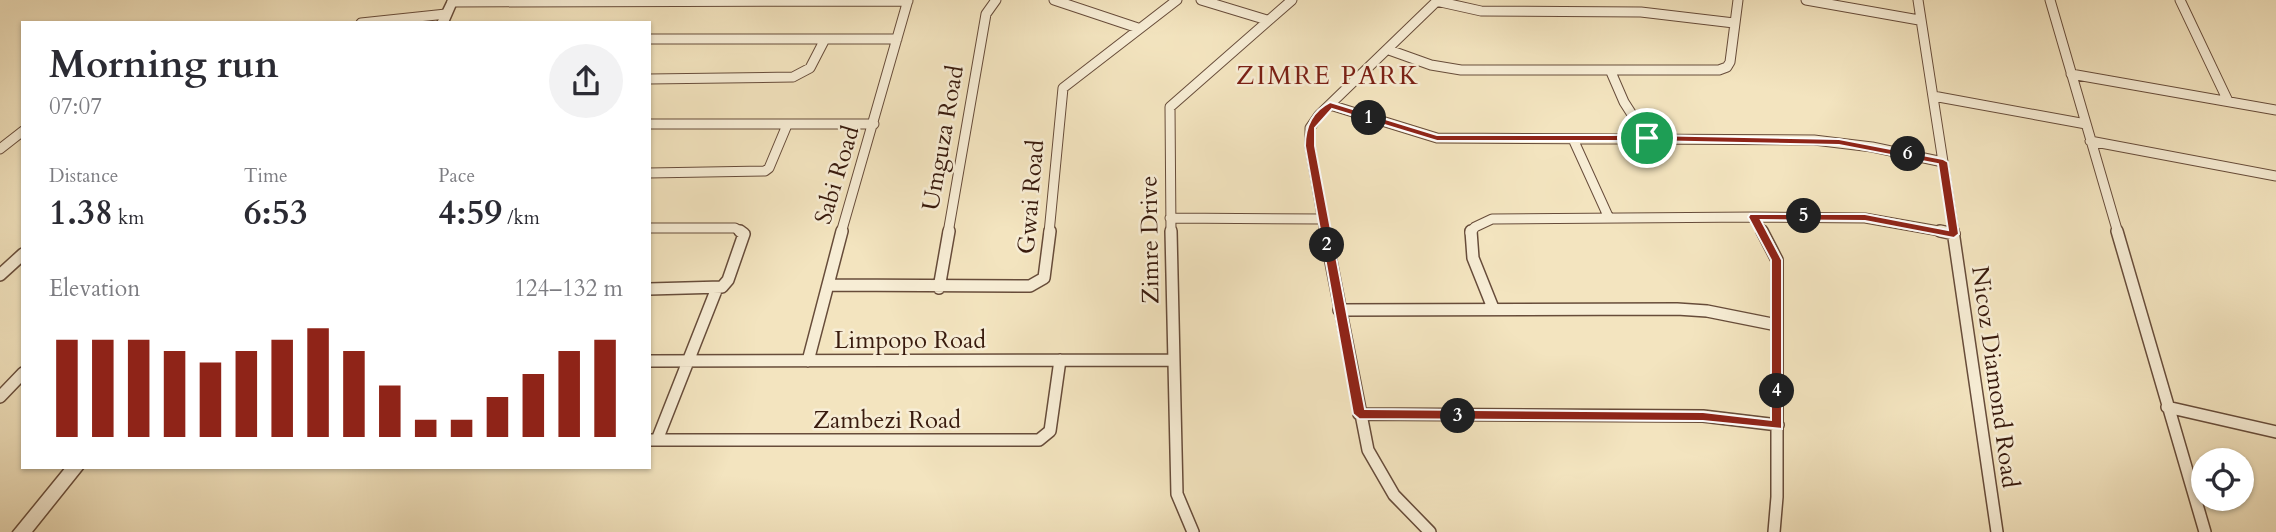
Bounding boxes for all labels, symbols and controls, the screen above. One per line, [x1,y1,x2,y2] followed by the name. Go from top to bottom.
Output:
[49,39,279,91] text: Morning run
[549,44,623,118] button: share
[1236,58,1420,93] district label: ZIMRE PARK
[914,63,972,213] street label: Umguza Road
[49,91,102,122] text: 07:07
[1352,100,1386,136] pin: 1
[1364,104,1373,130] text: 1
[1617,108,1677,168] pin
[1628,119,1666,157] icon: arrive
[806,122,868,228] street label: Sabi Road
[1890,136,1926,172] pin: 6
[1010,138,1052,256] street label: Gwai Road
[1903,140,1912,166] text: 6
[49,163,118,189] text: Distance
[244,163,288,189] text: Time
[438,163,475,189] text: Pace
[1132,176,1168,304] street label: Zimre Drive
[49,189,113,237] text: 1.38
[244,189,308,237] text: 6:53
[438,189,502,237] text: 4:59
[1786,198,1822,234] pin: 5
[1799,202,1808,228] text: 5
[113,205,144,231] text: km
[502,205,540,231] text: /km
[1310,228,1344,262] pin: 2
[1322,231,1331,257] text: 2
[1963,264,2027,490] street label: Nicoz Diamond Road
[49,273,140,304] text: Elevation
[514,273,623,304] text: 124–132 m
[834,324,986,357] street label: Limpopo Road
[1760,374,1795,408] pin: 4
[1772,377,1781,403] text: 4
[1440,398,1476,434] pin: 3
[1453,402,1462,428] text: 3
[813,404,961,437] street label: Zambezi Road
[2191,448,2254,511] map controls
[2191,448,2254,511] button: locate

